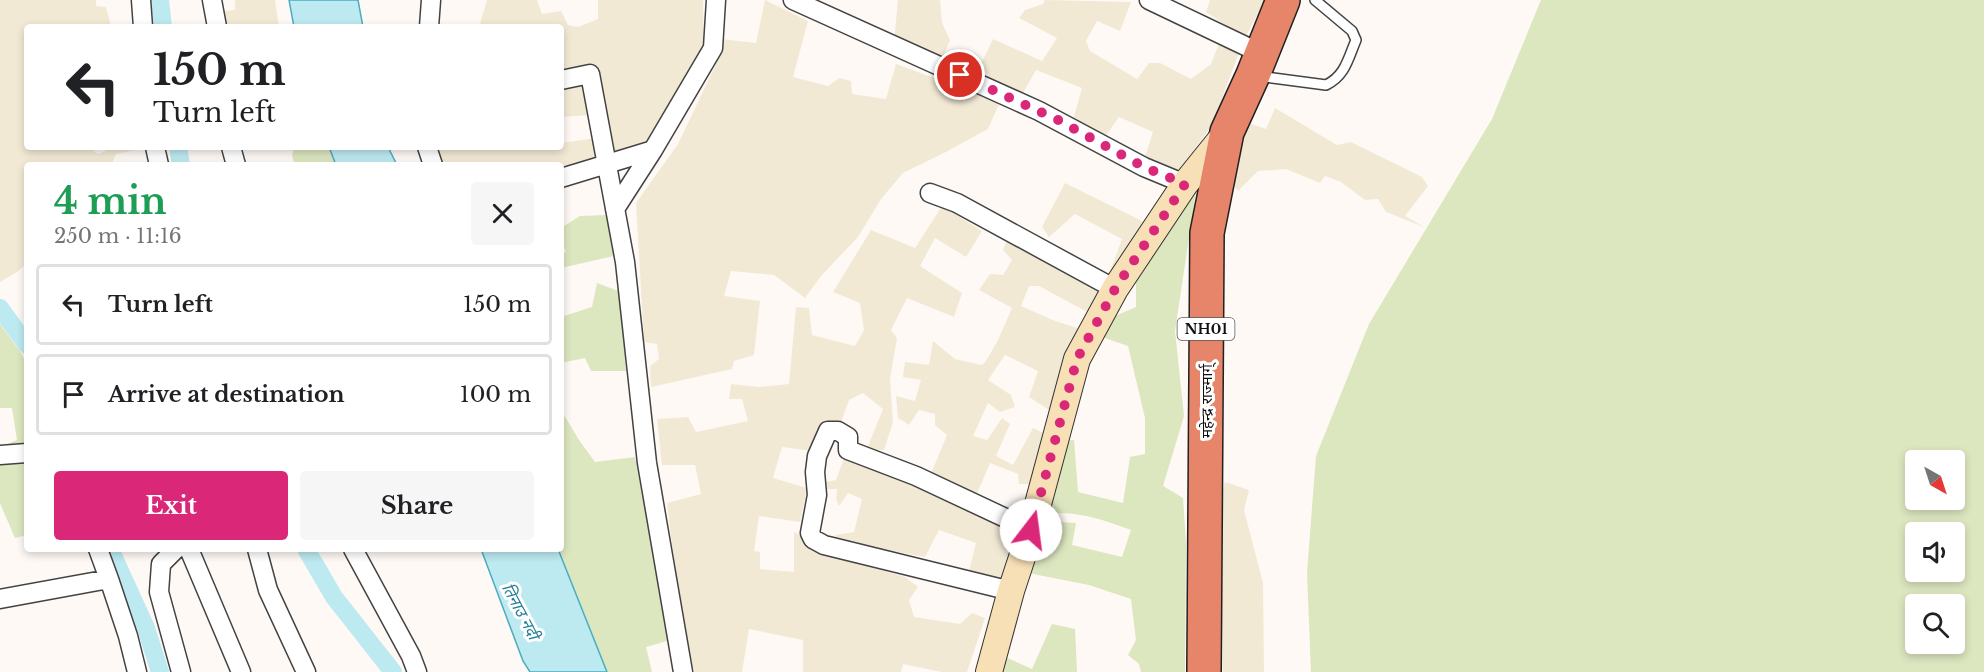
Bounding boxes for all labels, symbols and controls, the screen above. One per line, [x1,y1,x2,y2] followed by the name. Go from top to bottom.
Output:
[153,44,286,96] text: 150 m
[54,48,132,126] icon: left
[934,49,985,100] pin
[943,58,976,91] icon: arrive
[153,96,276,129] text: Turn left
[54,179,166,224] text: 4 min
[471,182,534,245] button: close
[54,224,182,248] text: 250 m · 11:16
[57,288,90,321] icon: left
[108,291,213,318] text: Turn left
[463,291,531,318] text: 150 m
[1178,318,1234,340] road number: NH01
[1197,362,1217,438] street label: महेन्द्र राज्मार्ग्
[57,378,90,411] icon: arrive
[108,381,345,408] text: Arrive at destination
[460,381,531,408] text: 100 m
[1905,450,1965,510] north arrow
[1905,450,1965,654] map controls
[54,471,288,540] button: Exit
[300,471,534,540] button: Share
[999,498,1063,562] position arrow
[1905,522,1965,582] button: sound
[498,579,545,645] water label: तिनाउ नदी
[1905,594,1965,654] button: search

